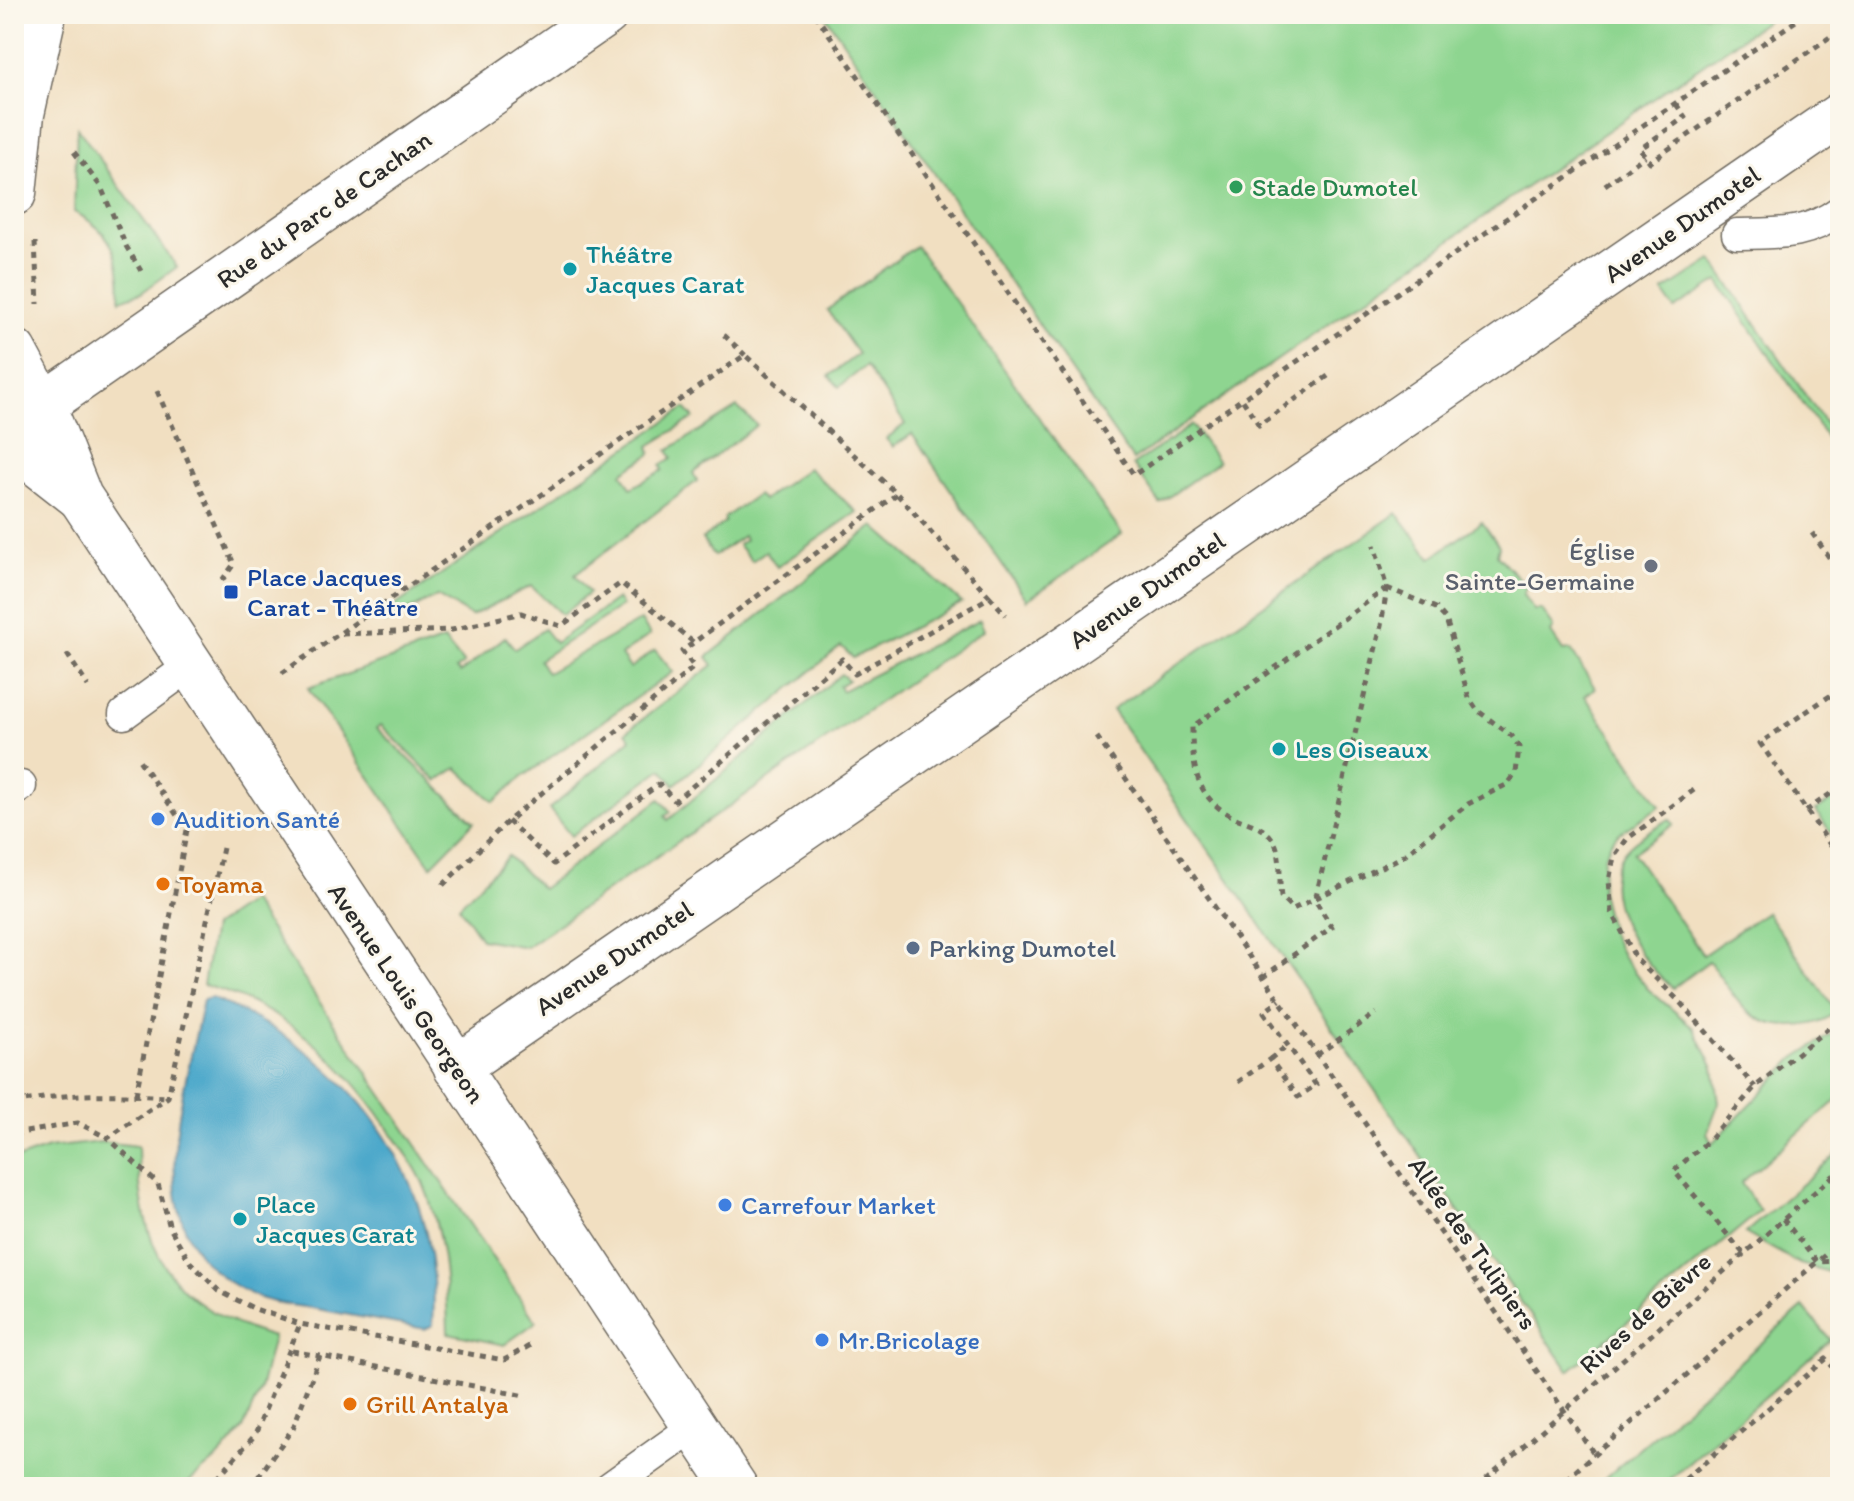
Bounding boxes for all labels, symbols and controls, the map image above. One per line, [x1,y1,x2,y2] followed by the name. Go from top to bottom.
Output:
[210,123,438,295] street label: Rue du Parc de Cachan
[1598,158,1766,290] street label: Avenue Dumotel
[1252,171,1418,203] place label: Stade Dumotel
[1227,178,1245,196] marker: Stade Dumotel
[586,238,745,300] place label: Théâtre Jacques Carat
[561,260,579,278] marker: Théâtre Jacques Carat
[1063,524,1231,656] street label: Avenue Dumotel
[1445,535,1635,597] place label: Église Sainte-Germaine
[1642,557,1660,575] marker: Église Sainte-Germaine
[247,561,418,623] place label: Place Jacques Carat - Théâtre
[222,583,240,601] marker: Place Jacques Carat - Théâtre
[1295,733,1428,765] place label: Les Oiseaux
[1270,740,1288,758] marker: Les Oiseaux
[174,803,340,835] place label: Audition Santé
[149,810,167,828] marker: Audition Santé
[179,868,264,900] place label: Toyama
[154,875,172,893] marker: Toyama
[321,877,493,1110] street label: Avenue Louis Georgeon
[529,893,699,1023] street label: Avenue Dumotel
[929,932,1116,964] place label: Parking Dumotel
[904,939,922,957] marker: Parking Dumotel
[1401,1150,1545,1336] street label: Allée des Tulipiers
[256,1188,415,1250] place label: Place Jacques Carat
[741,1189,936,1221] place label: Carrefour Market
[716,1196,734,1214] marker: Carrefour Market
[231,1210,249,1228] marker: Place Jacques Carat
[1572,1245,1718,1381] street label: Rives de Bièvre
[838,1324,980,1356] place label: Mr.Bricolage
[813,1331,831,1349] marker: Mr.Bricolage
[366,1388,509,1420] place label: Grill Antalya
[341,1395,359,1413] marker: Grill Antalya

